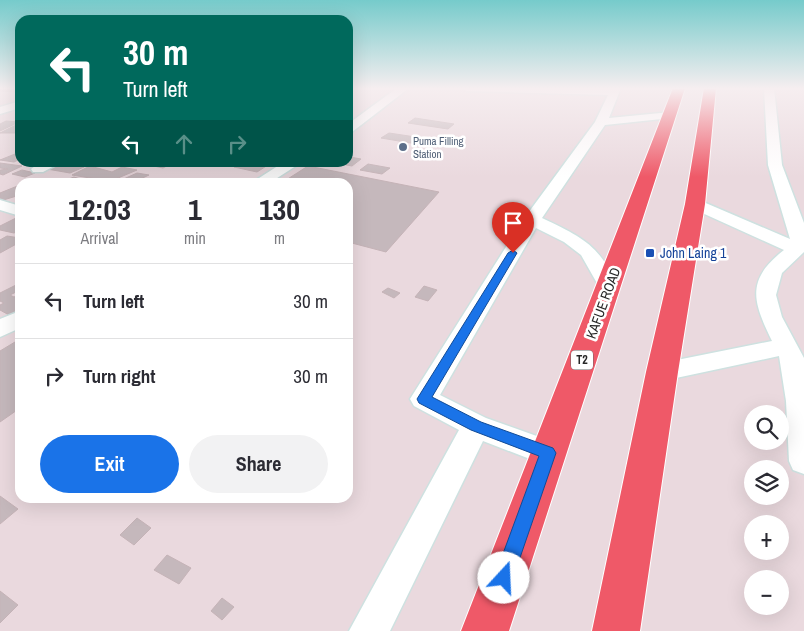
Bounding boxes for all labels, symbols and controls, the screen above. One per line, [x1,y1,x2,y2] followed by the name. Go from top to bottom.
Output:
[123,29,188,76] text: 30 m
[40,35,105,100] icon: left
[123,74,188,104] text: Turn left
[117,130,145,158] icon: left
[170,130,198,158] icon: ahead
[223,130,251,158] icon: right
[413,134,464,161] place label: Puma Filling Station
[397,141,409,153] marker: Puma Filling Station
[68,189,131,229] text: 12:03
[188,189,202,229] text: 1
[259,189,300,229] text: 130
[492,202,534,253] pin
[499,209,527,237] icon: arrive
[81,227,118,249] text: Arrival
[184,227,206,249] text: min
[274,227,285,249] text: m
[660,244,727,262] place label: John Laing 1
[644,247,656,259] marker: John Laing 1
[582,265,624,341] street label: KAFUE ROAD
[40,287,68,315] icon: left
[83,288,144,314] text: Turn left
[293,288,328,314] text: 30 m
[571,350,593,370] road number: T2
[40,362,68,390] icon: right
[83,363,155,389] text: Turn right
[293,363,328,389] text: 30 m
[744,405,789,615] map controls
[744,405,789,450] button: search
[40,435,179,493] button: Exit
[189,435,328,493] button: Share
[744,460,789,505] button: layers
[744,515,789,560] button: +
[477,551,529,603] position arrow
[744,570,789,615] button: −

